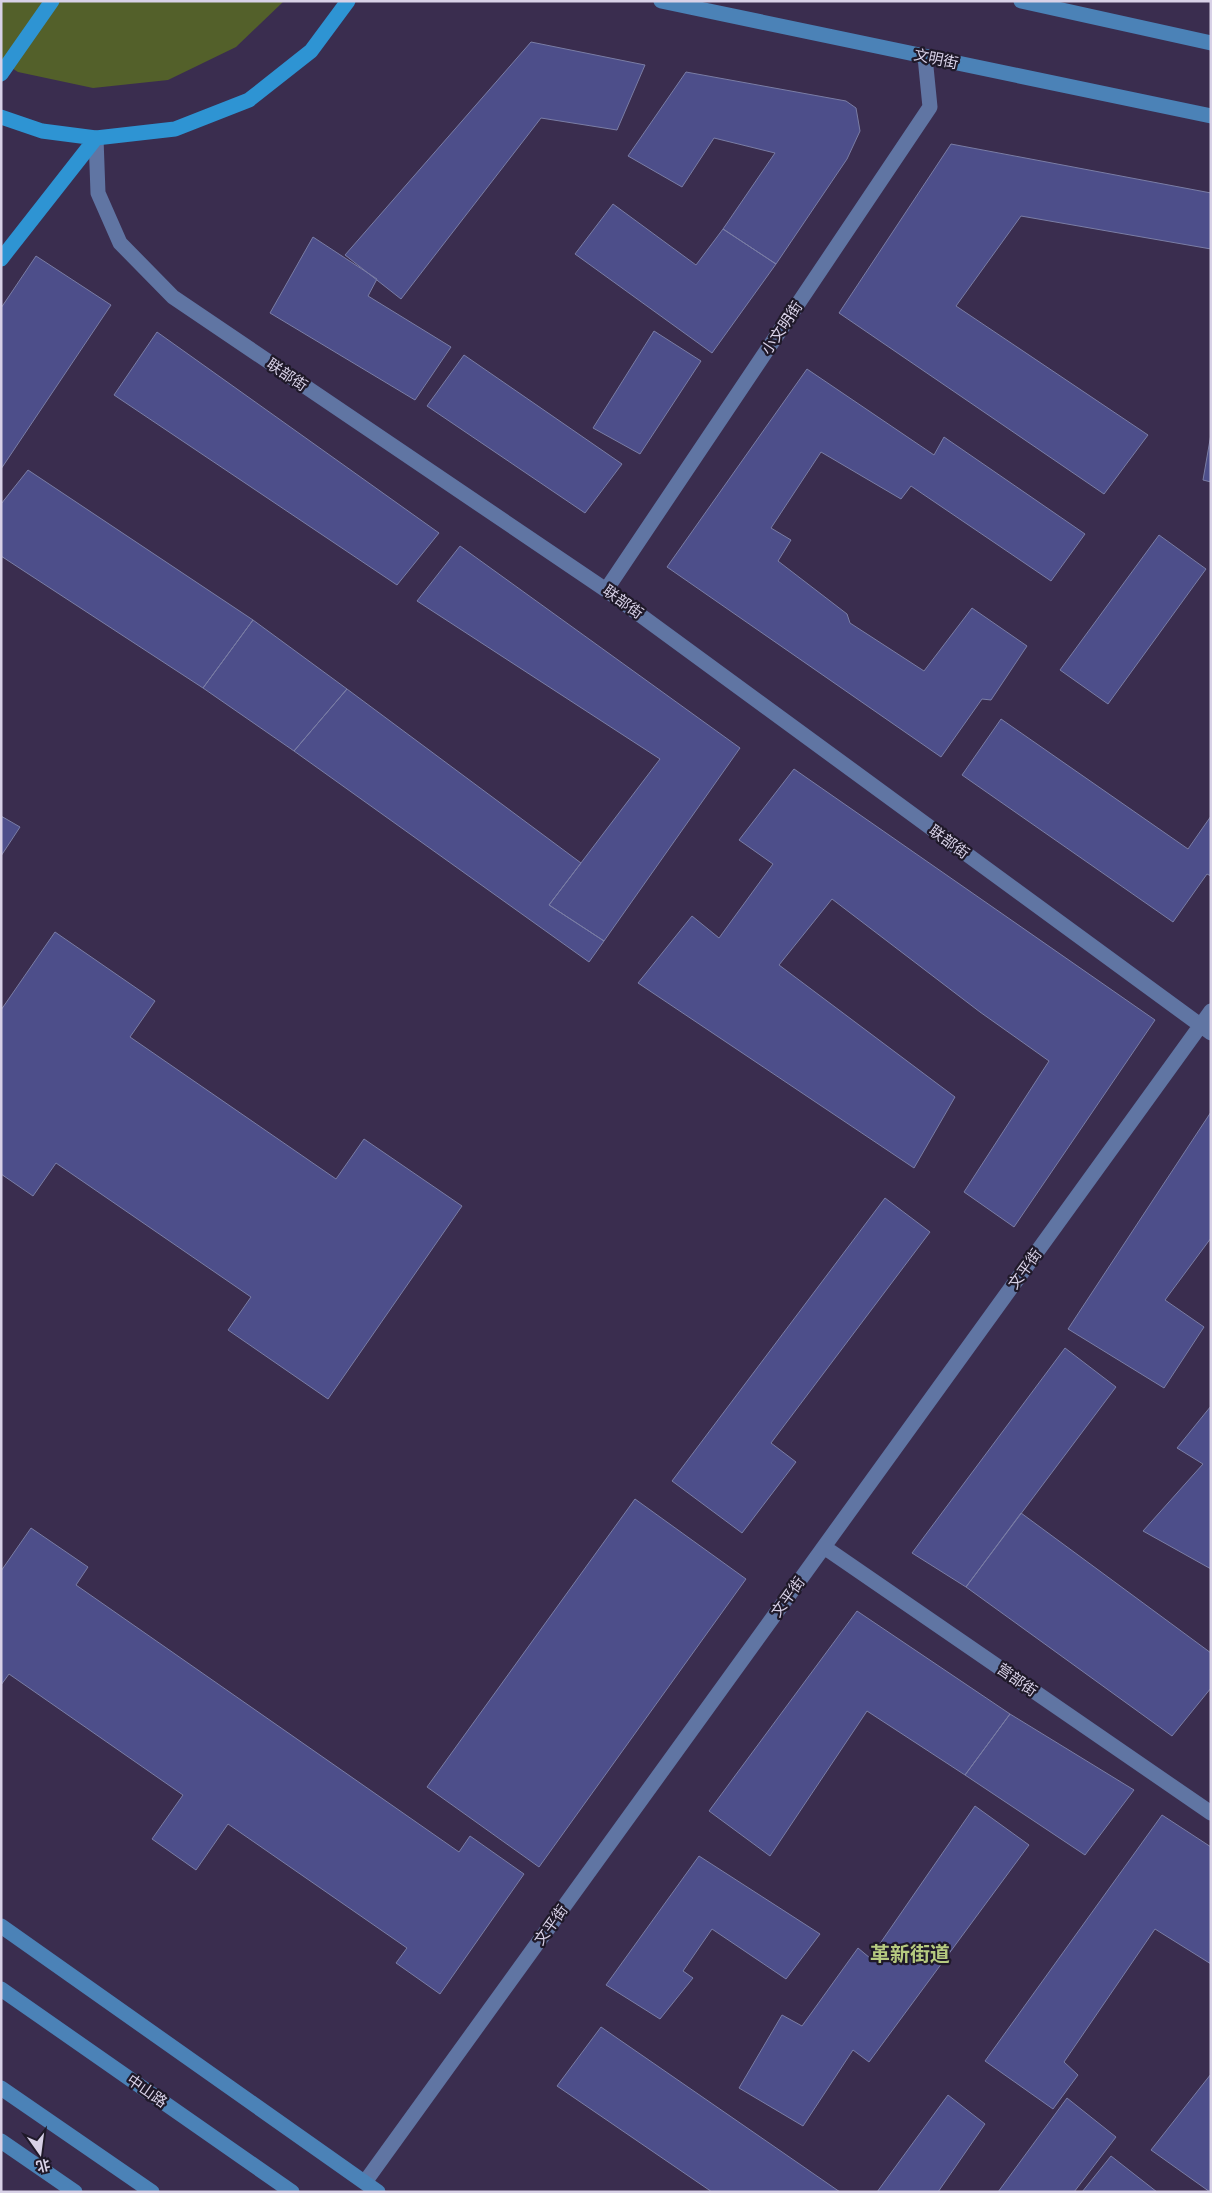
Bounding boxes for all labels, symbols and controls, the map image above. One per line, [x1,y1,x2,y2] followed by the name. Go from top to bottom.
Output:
[912,45,960,72] street label: 文明街
[757,298,805,357] street label: 小文明街
[264,354,311,394] street label: 联部街
[600,581,647,622] street label: 联部街
[926,821,973,862] street label: 联部街
[1004,1245,1045,1292] street label: 文平街
[767,1573,808,1620] street label: 文平街
[994,1659,1041,1699] street label: 营部街
[530,1901,571,1948] street label: 文平街
[870,1941,950,1965] district label: 革新街道
[124,2070,171,2110] street label: 中山路
[15,2128,65,2178] north arrow
[34,2156,52,2176] text: 北

